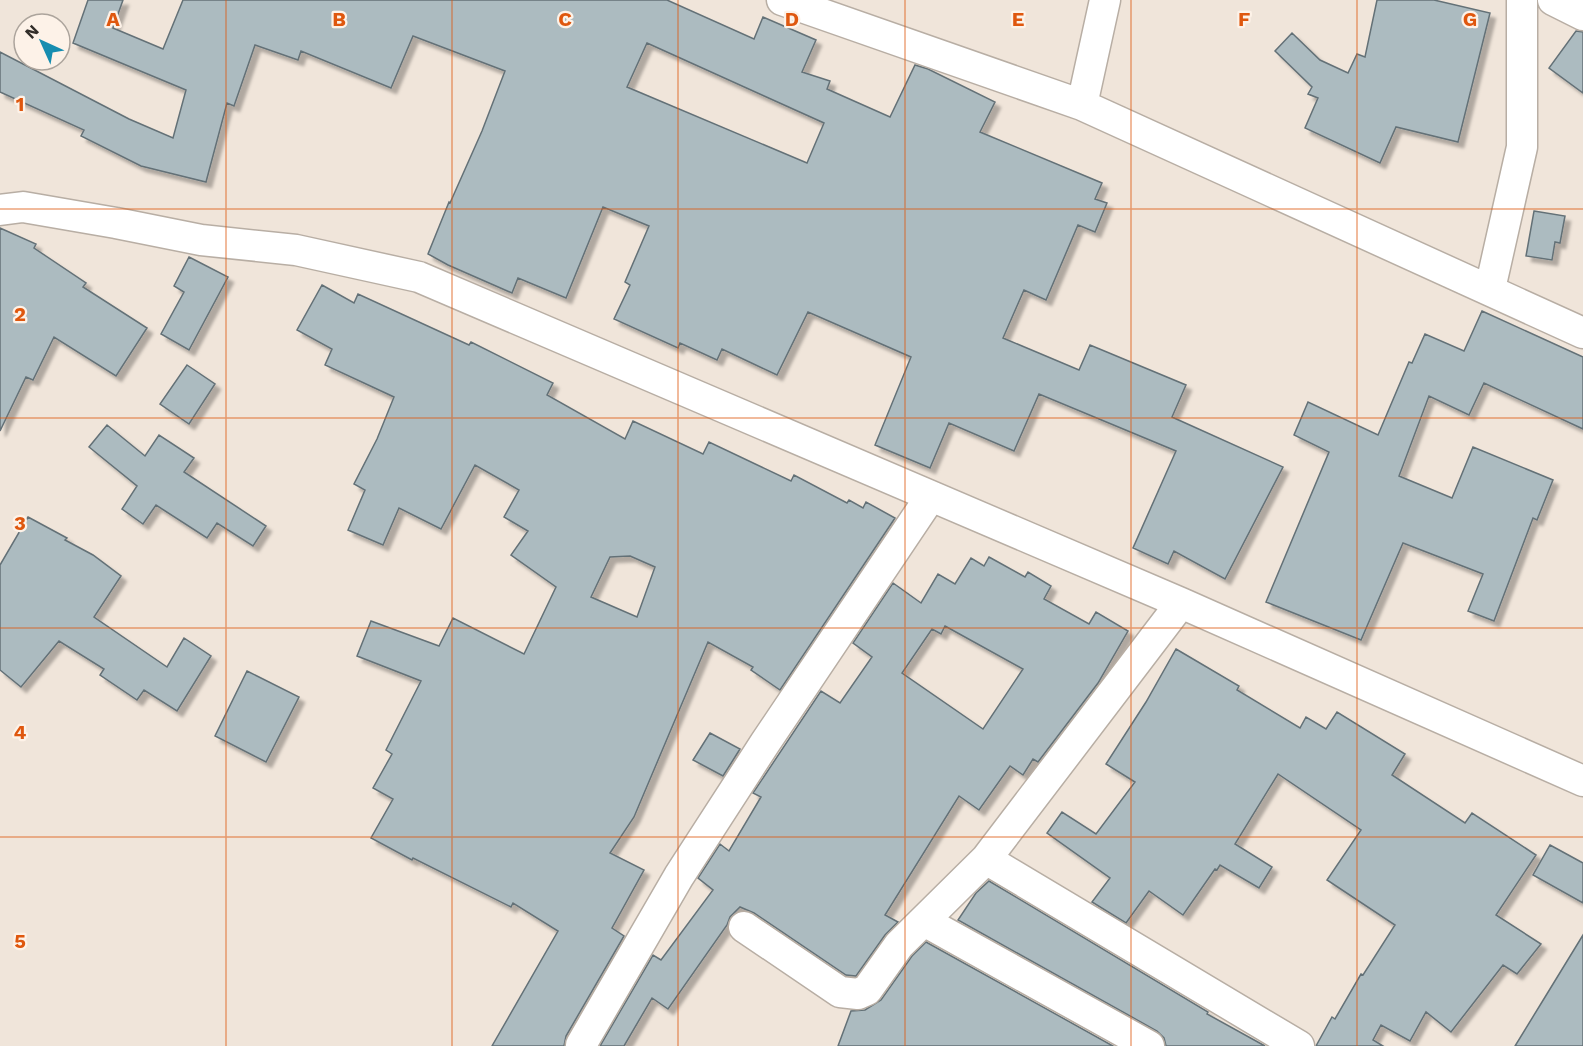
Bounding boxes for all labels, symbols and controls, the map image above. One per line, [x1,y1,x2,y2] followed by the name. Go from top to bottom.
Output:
[106,7,120,31] text: A
[332,7,346,31] text: B
[558,7,572,31] text: C
[785,7,799,31] text: D
[1012,7,1024,31] text: E
[1238,7,1250,31] text: F
[1463,7,1477,31] text: G
[12,12,72,72] north arrow
[21,21,43,43] text: N
[16,92,24,116] text: 1
[14,302,26,326] text: 2
[14,511,26,535] text: 3
[14,720,27,744] text: 4
[14,929,26,953] text: 5

